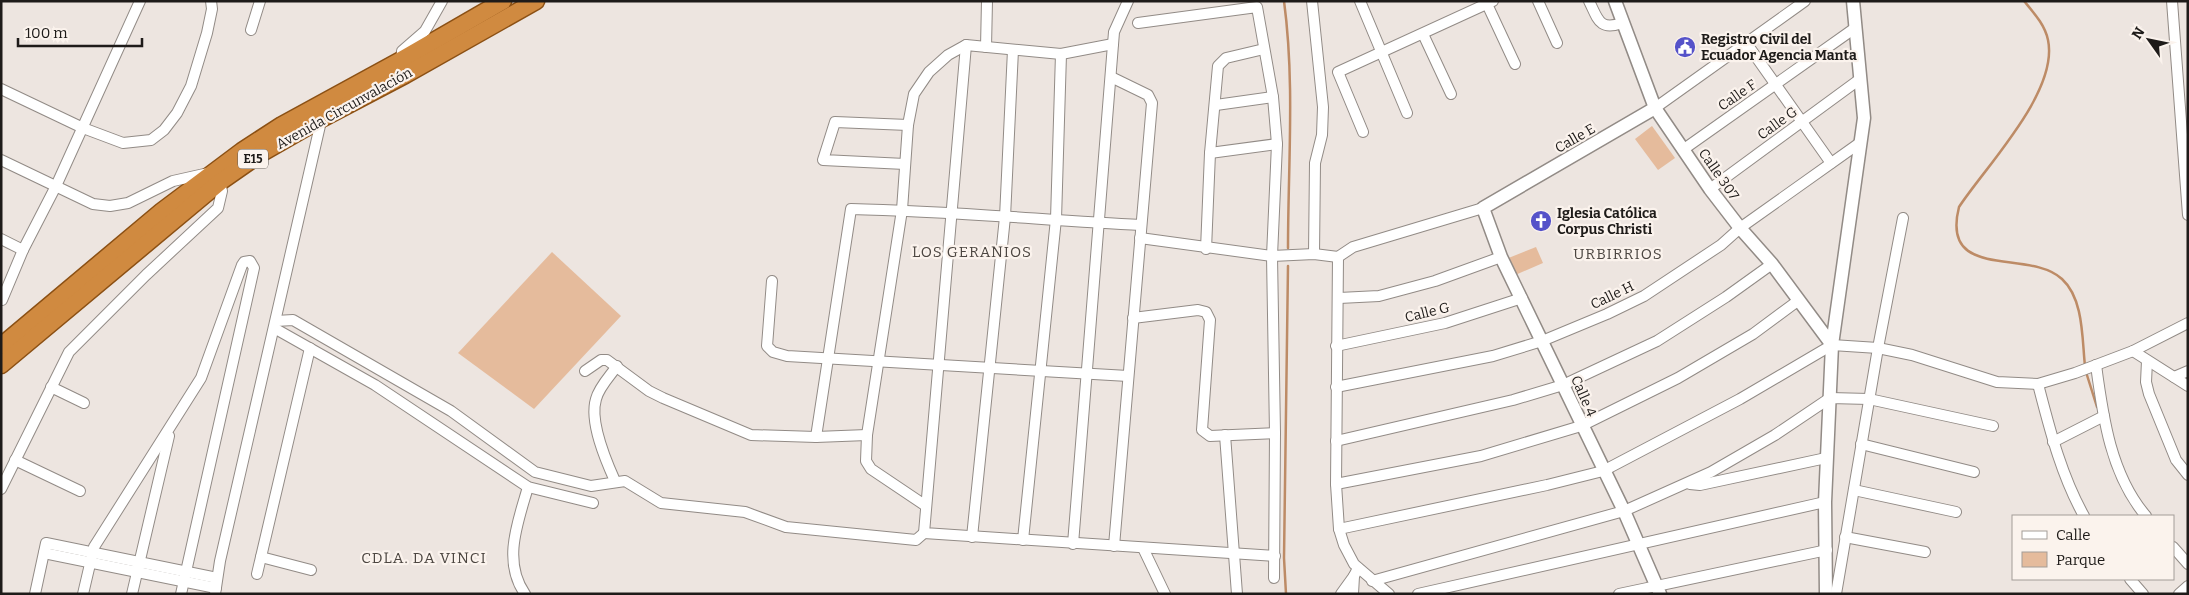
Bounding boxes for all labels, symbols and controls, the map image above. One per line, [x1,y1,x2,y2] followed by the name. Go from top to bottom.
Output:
[18,15,141,47] scale bar
[2124,15,2174,65] north arrow
[25,24,68,42] text: 100 m
[2128,24,2149,42] text: N
[1701,31,1857,64] place label: Registro Civil del Ecuador Agencia Manta
[1673,35,1697,59] public building icon: Registro Civil del Ecuador Agencia Manta
[273,64,415,153] street label: Avenida Circunvalación
[1715,76,1760,115] street label: Calle F
[1754,103,1801,144] street label: Calle G
[1552,120,1598,157] street label: Calle E
[1695,145,1742,203] street label: Calle 307
[238,150,268,168] road number: E15
[1557,205,1657,238] place label: Iglesia Católica Corpus Christi
[1529,209,1553,233] church icon: Iglesia Católica Corpus Christi
[912,243,1032,261] district label: LOS GERANIOS
[1573,245,1663,263] district label: URBIRRIOS
[1588,278,1637,313] street label: Calle H
[1403,299,1451,326] street label: Calle G
[1567,373,1600,419] street label: Calle 4
[2012,515,2174,580] legend
[2056,526,2090,544] text: Calle
[361,549,487,567] district label: CDLA. DA VINCI
[2056,551,2105,569] text: Parque

